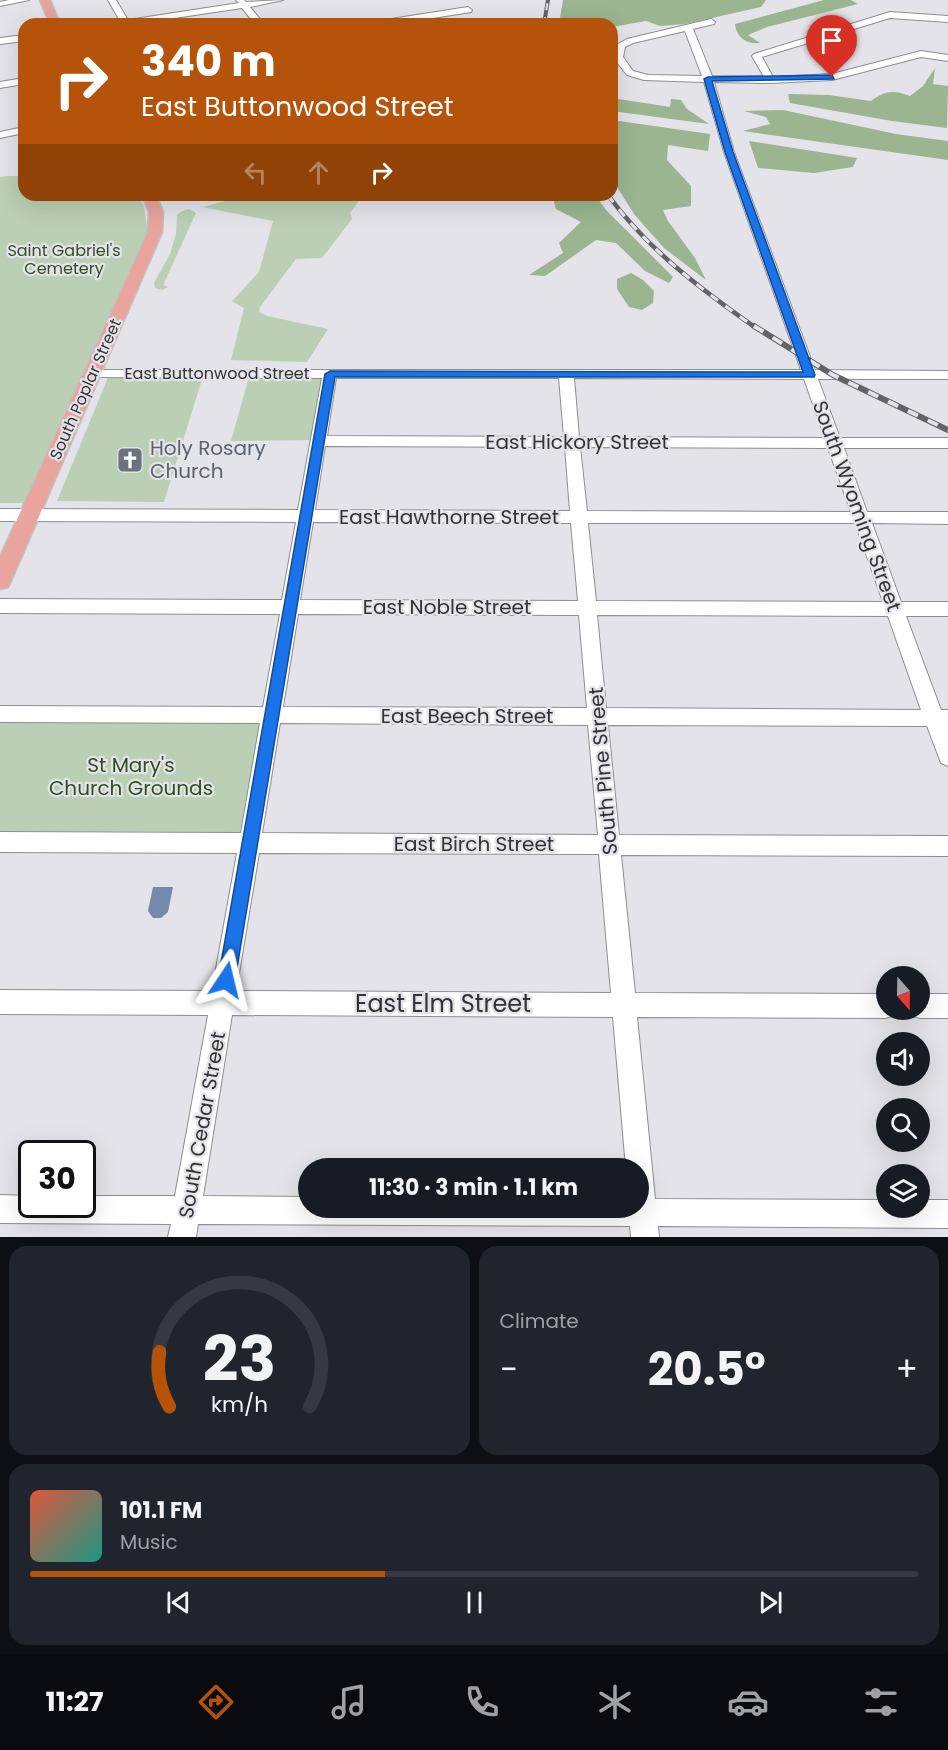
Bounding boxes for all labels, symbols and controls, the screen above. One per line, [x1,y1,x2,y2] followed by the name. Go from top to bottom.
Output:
[806,15,857,77] pin
[815,24,848,57] icon: arrive
[141,32,276,91] text: 340 m
[42,42,120,120] icon: right
[141,88,454,125] text: East Buttonwood Street
[239,156,272,189] icon: left
[302,156,335,189] icon: ahead
[365,156,398,189] icon: right
[7,239,121,280] park label: Saint Gabriel's Cemetery
[44,315,127,463] street label: South Poplar Street
[124,362,310,385] street label: East Buttonwood Street
[806,397,908,615] street label: South Wyoming Street
[485,428,669,456] street label: East Hickory Street
[150,434,266,485] place label: Holy Rosary Church
[115,445,145,475] church icon: Holy Rosary Church
[339,503,559,531] street label: East Hawthorne Street
[363,593,531,621] street label: East Noble Street
[582,686,624,856] street label: South Pine Street
[381,702,553,730] street label: East Beech Street
[49,751,213,802] park label: St Mary's Church Grounds
[394,830,554,858] street label: East Birch Street
[194,948,258,1012] position arrow
[876,966,930,1020] north arrow
[876,966,930,1218] map controls
[355,987,531,1020] street label: East Elm Street
[172,1030,232,1220] street label: South Cedar Street
[876,1032,930,1086] button: sound
[876,1098,930,1152] button: search
[18,1140,96,1218] speed limit sign: 30
[876,1164,930,1218] button: layers
[369,1172,578,1203] text: 11:30 · 3 min · 1.1 km
[500,1307,579,1335] text: Climate
[203,1315,276,1403] text: 23
[648,1338,765,1401] text: 20.5°
[500,1346,518,1393] text: −
[895,1346,918,1393] text: +
[211,1390,268,1421] text: km/h
[120,1495,202,1526] text: 101.1 FM
[120,1528,178,1556] text: Music
[162,1586,195,1619] icon: previous
[458,1586,491,1619] icon: pause
[754,1586,787,1619] icon: next
[195,1681,237,1723] icon: directions
[328,1681,370,1723] icon: music
[461,1681,503,1723] icon: phone
[594,1681,636,1723] icon: climate
[727,1681,769,1723] icon: car
[860,1681,902,1723] icon: filters
[46,1683,103,1720] text: 11:27

